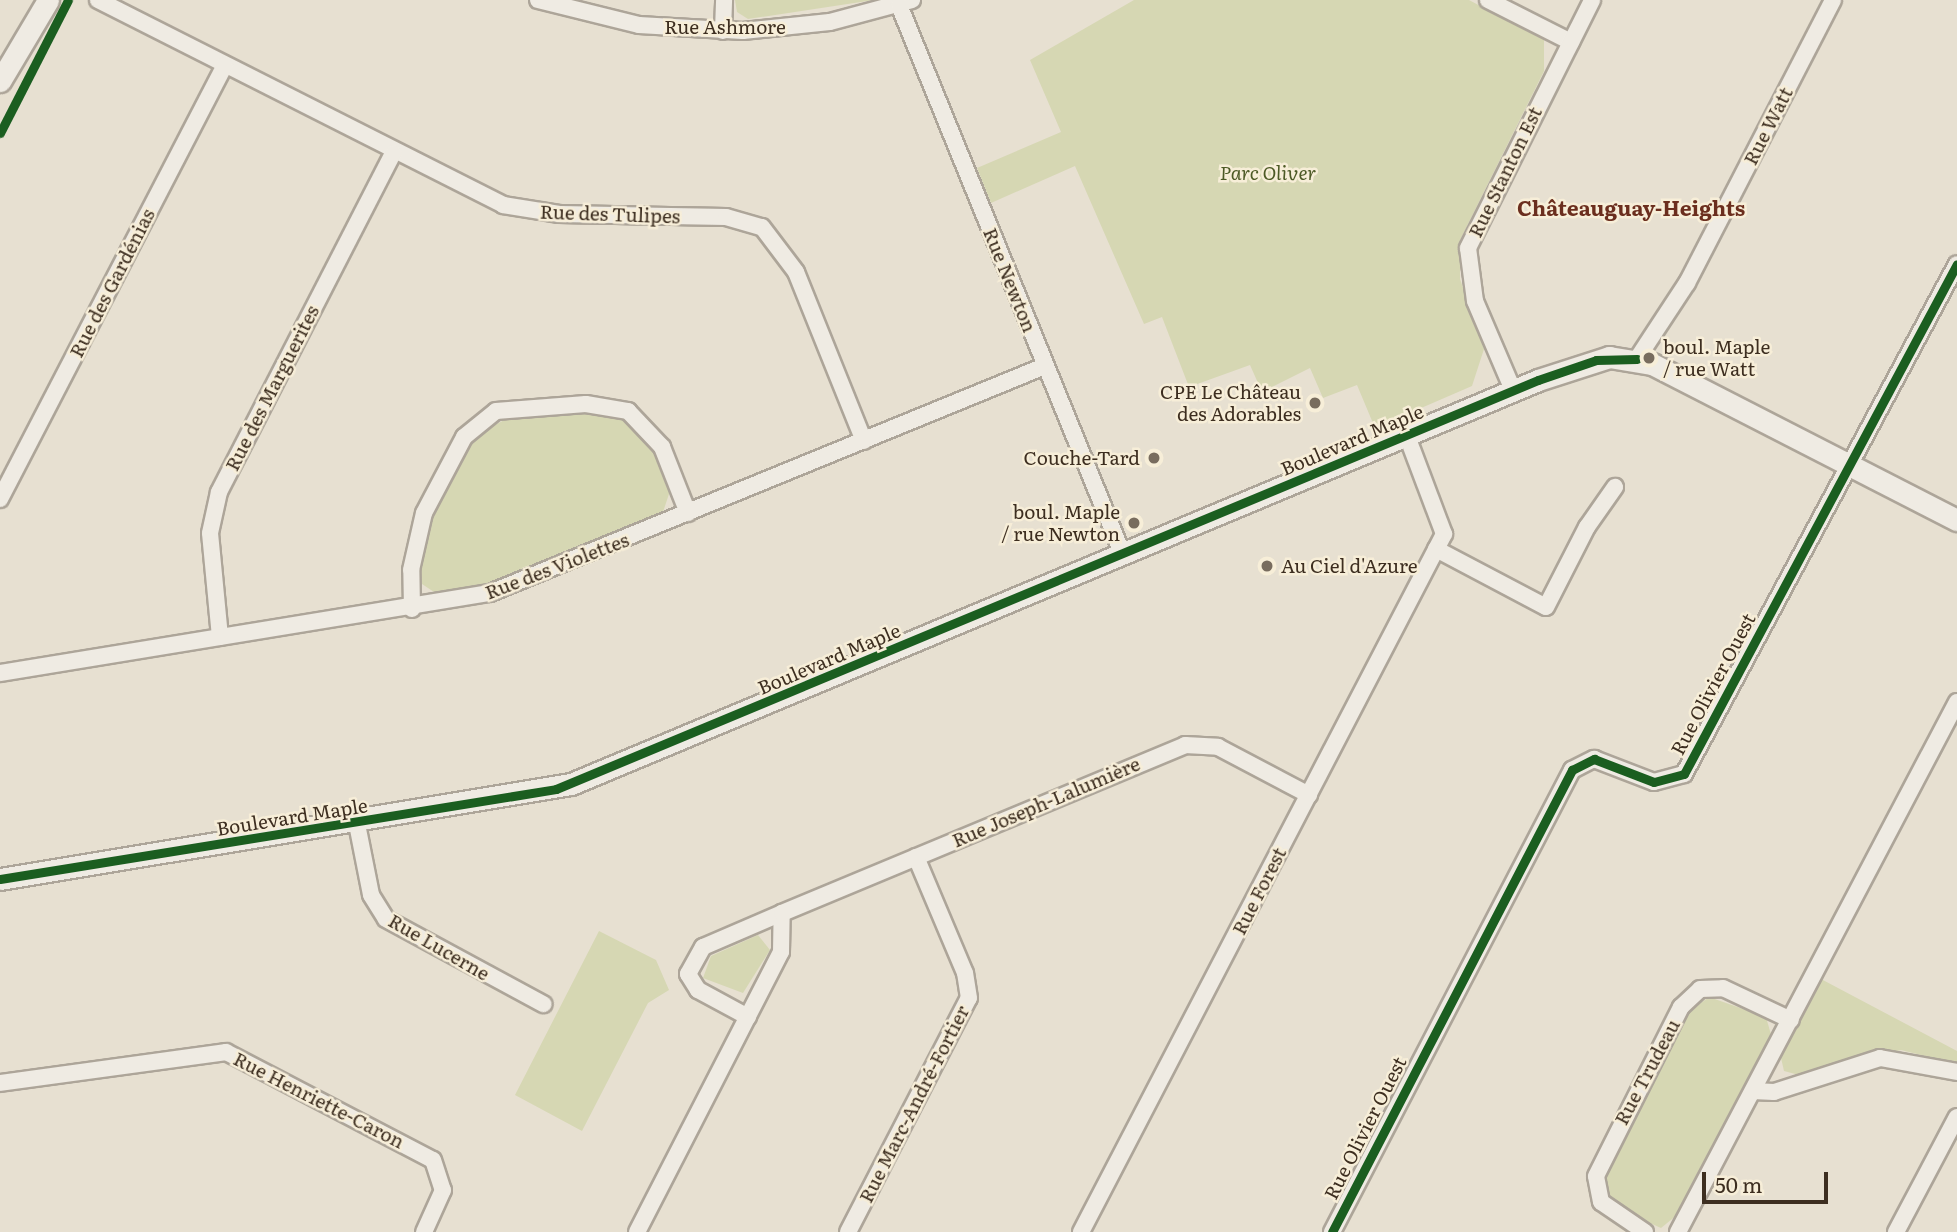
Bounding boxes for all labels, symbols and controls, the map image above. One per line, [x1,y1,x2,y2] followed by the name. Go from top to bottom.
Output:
[664,16,786,38] street label: Rue Ashmore
[1739,83,1797,169] street label: Rue Watt
[1464,103,1546,241] street label: Rue Stanton Est
[1220,162,1316,184] park label: Parc Oliver
[1517,194,1745,220] district label: Châteauguay-Heights
[539,200,681,228] street label: Rue des Tulipes
[65,205,159,361] street label: Rue des Gardénias
[979,224,1041,336] street label: Rue Newton
[220,301,324,475] street label: Rue des Marguerites
[1663,336,1770,380] place label: boul. Maple / rue Watt
[1641,350,1657,366] marker: boul. Maple / rue Watt
[1160,381,1301,425] place label: CPE Le Château des Adorables
[1307,395,1323,411] marker: CPE Le Château des Adorables
[1277,400,1427,480] street label: Boulevard Maple
[1023,447,1140,469] place label: Couche-Tard
[1146,450,1162,466] marker: Couche-Tard
[1001,501,1120,545] place label: boul. Maple / rue Newton
[1126,515,1142,531] marker: boul. Maple / rue Newton
[482,528,632,604] street label: Rue des Violettes
[1281,555,1418,577] place label: Au Ciel d'Azure
[1259,558,1275,574] marker: Au Ciel d'Azure
[1666,609,1760,759] street label: Rue Olivier Ouest
[754,619,904,699] street label: Boulevard Maple
[949,752,1143,852] street label: Rue Joseph-Lalumière
[215,794,369,840] street label: Boulevard Maple
[1227,844,1291,938] street label: Rue Forest
[384,909,494,985] street label: Rue Lucerne
[854,1002,974,1206] street label: Rue Marc-André-Fortier
[1610,1015,1684,1129] street label: Rue Trudeau
[230,1047,408,1153] street label: Rue Henriette-Caron
[1319,1053,1411,1203] street label: Rue Olivier Ouest
[1705,1158,1831,1202] scale bar
[1715,1168,1762,1199] text: 50 m

